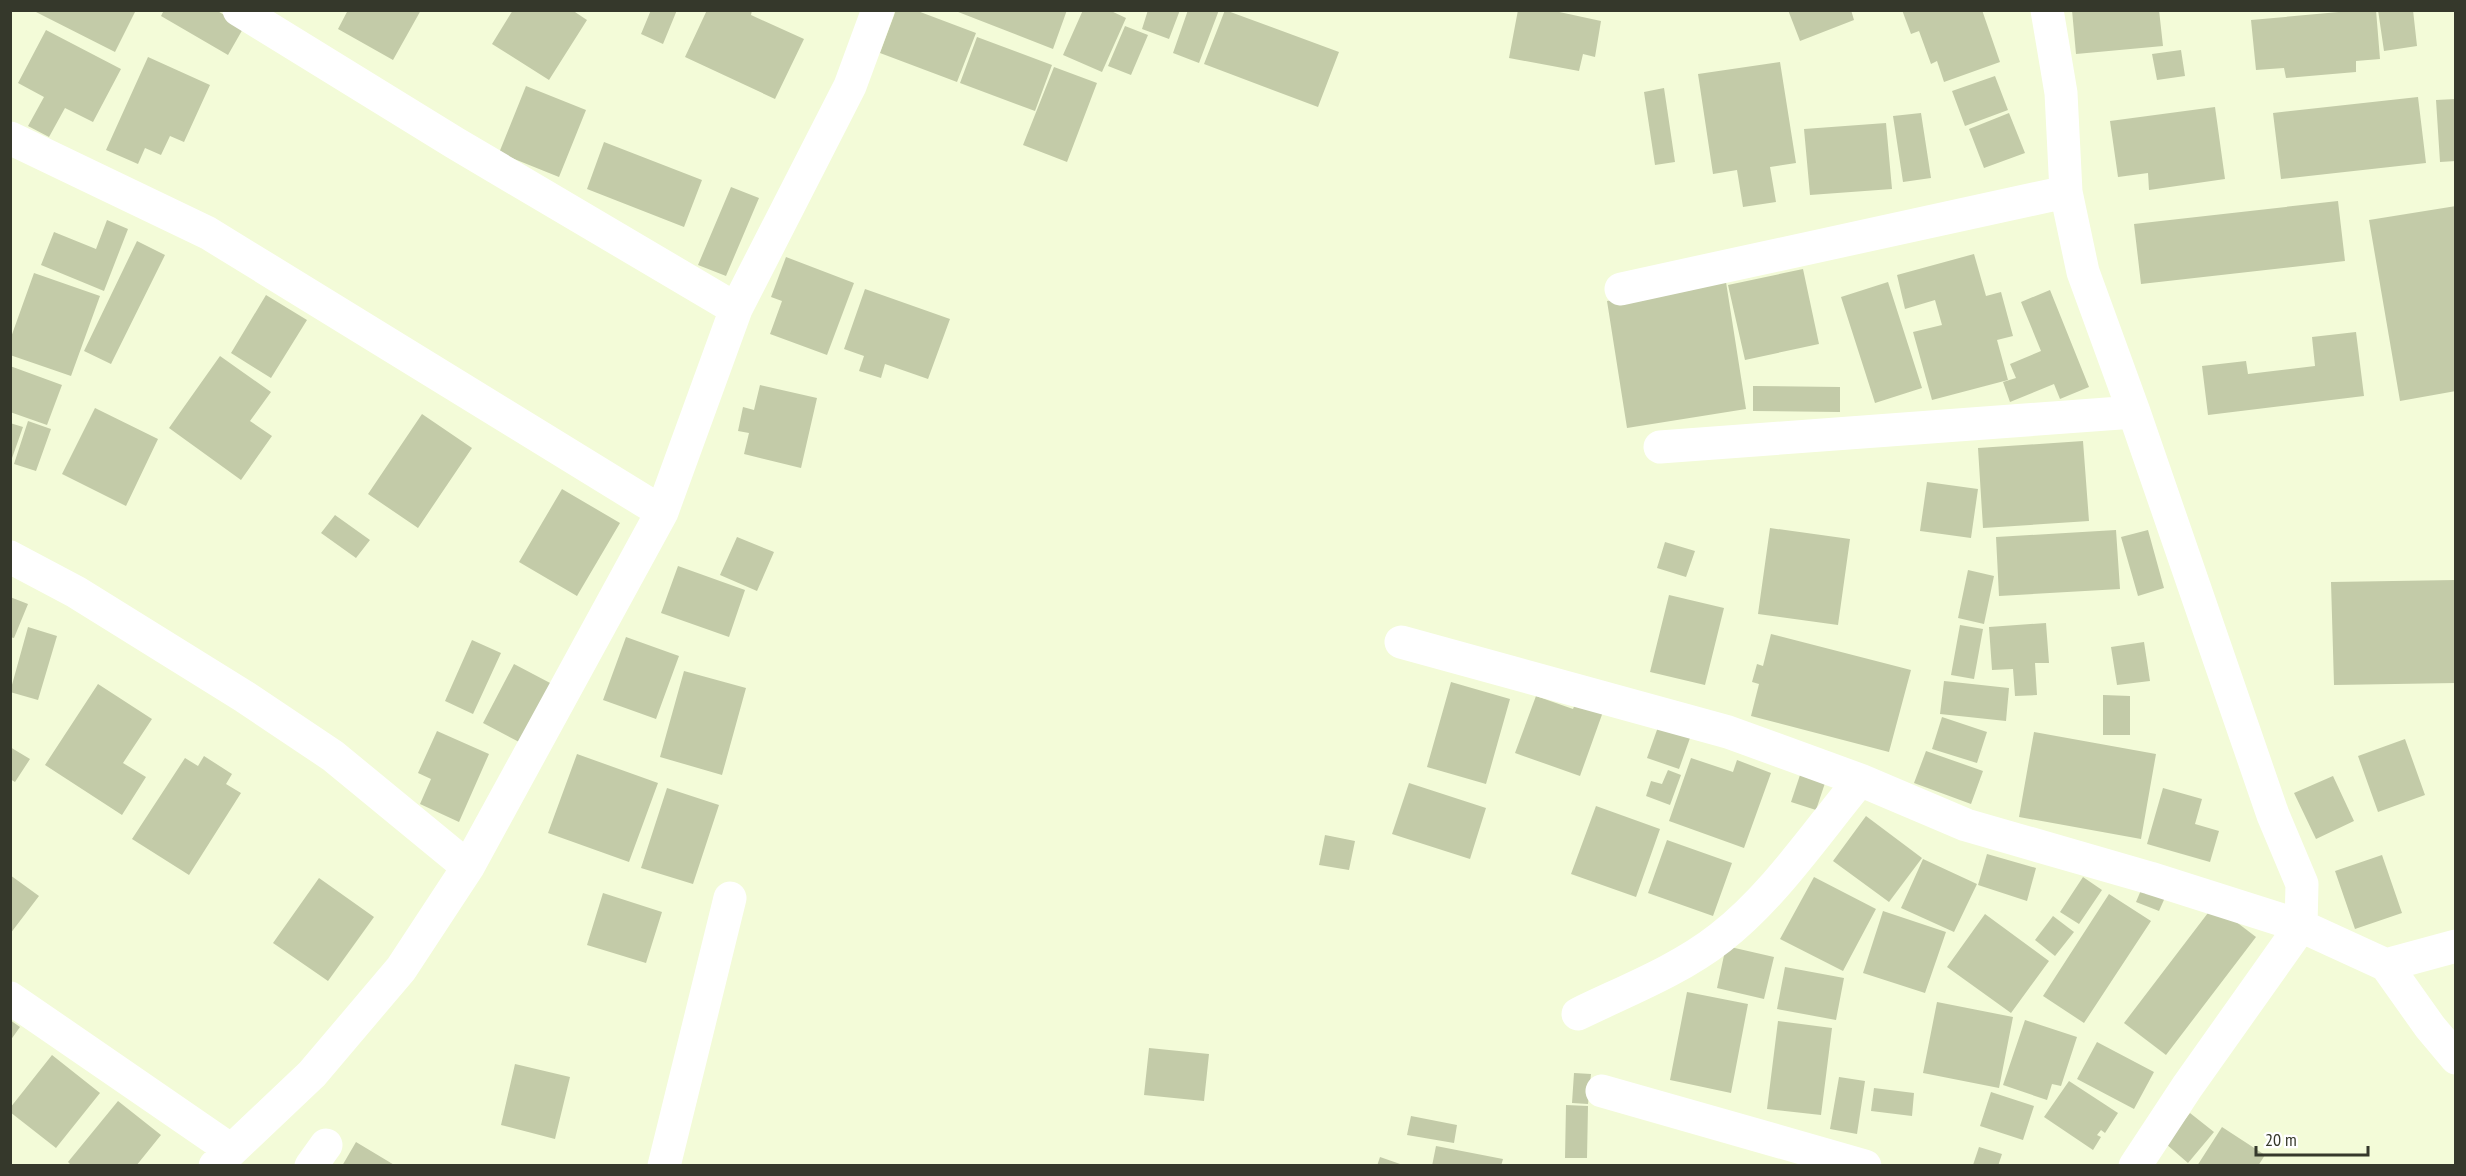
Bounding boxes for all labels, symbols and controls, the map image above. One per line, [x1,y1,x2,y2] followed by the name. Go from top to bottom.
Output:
[2256,1119,2368,1157] scale bar
[2265,1128,2297,1151] text: 20 m

